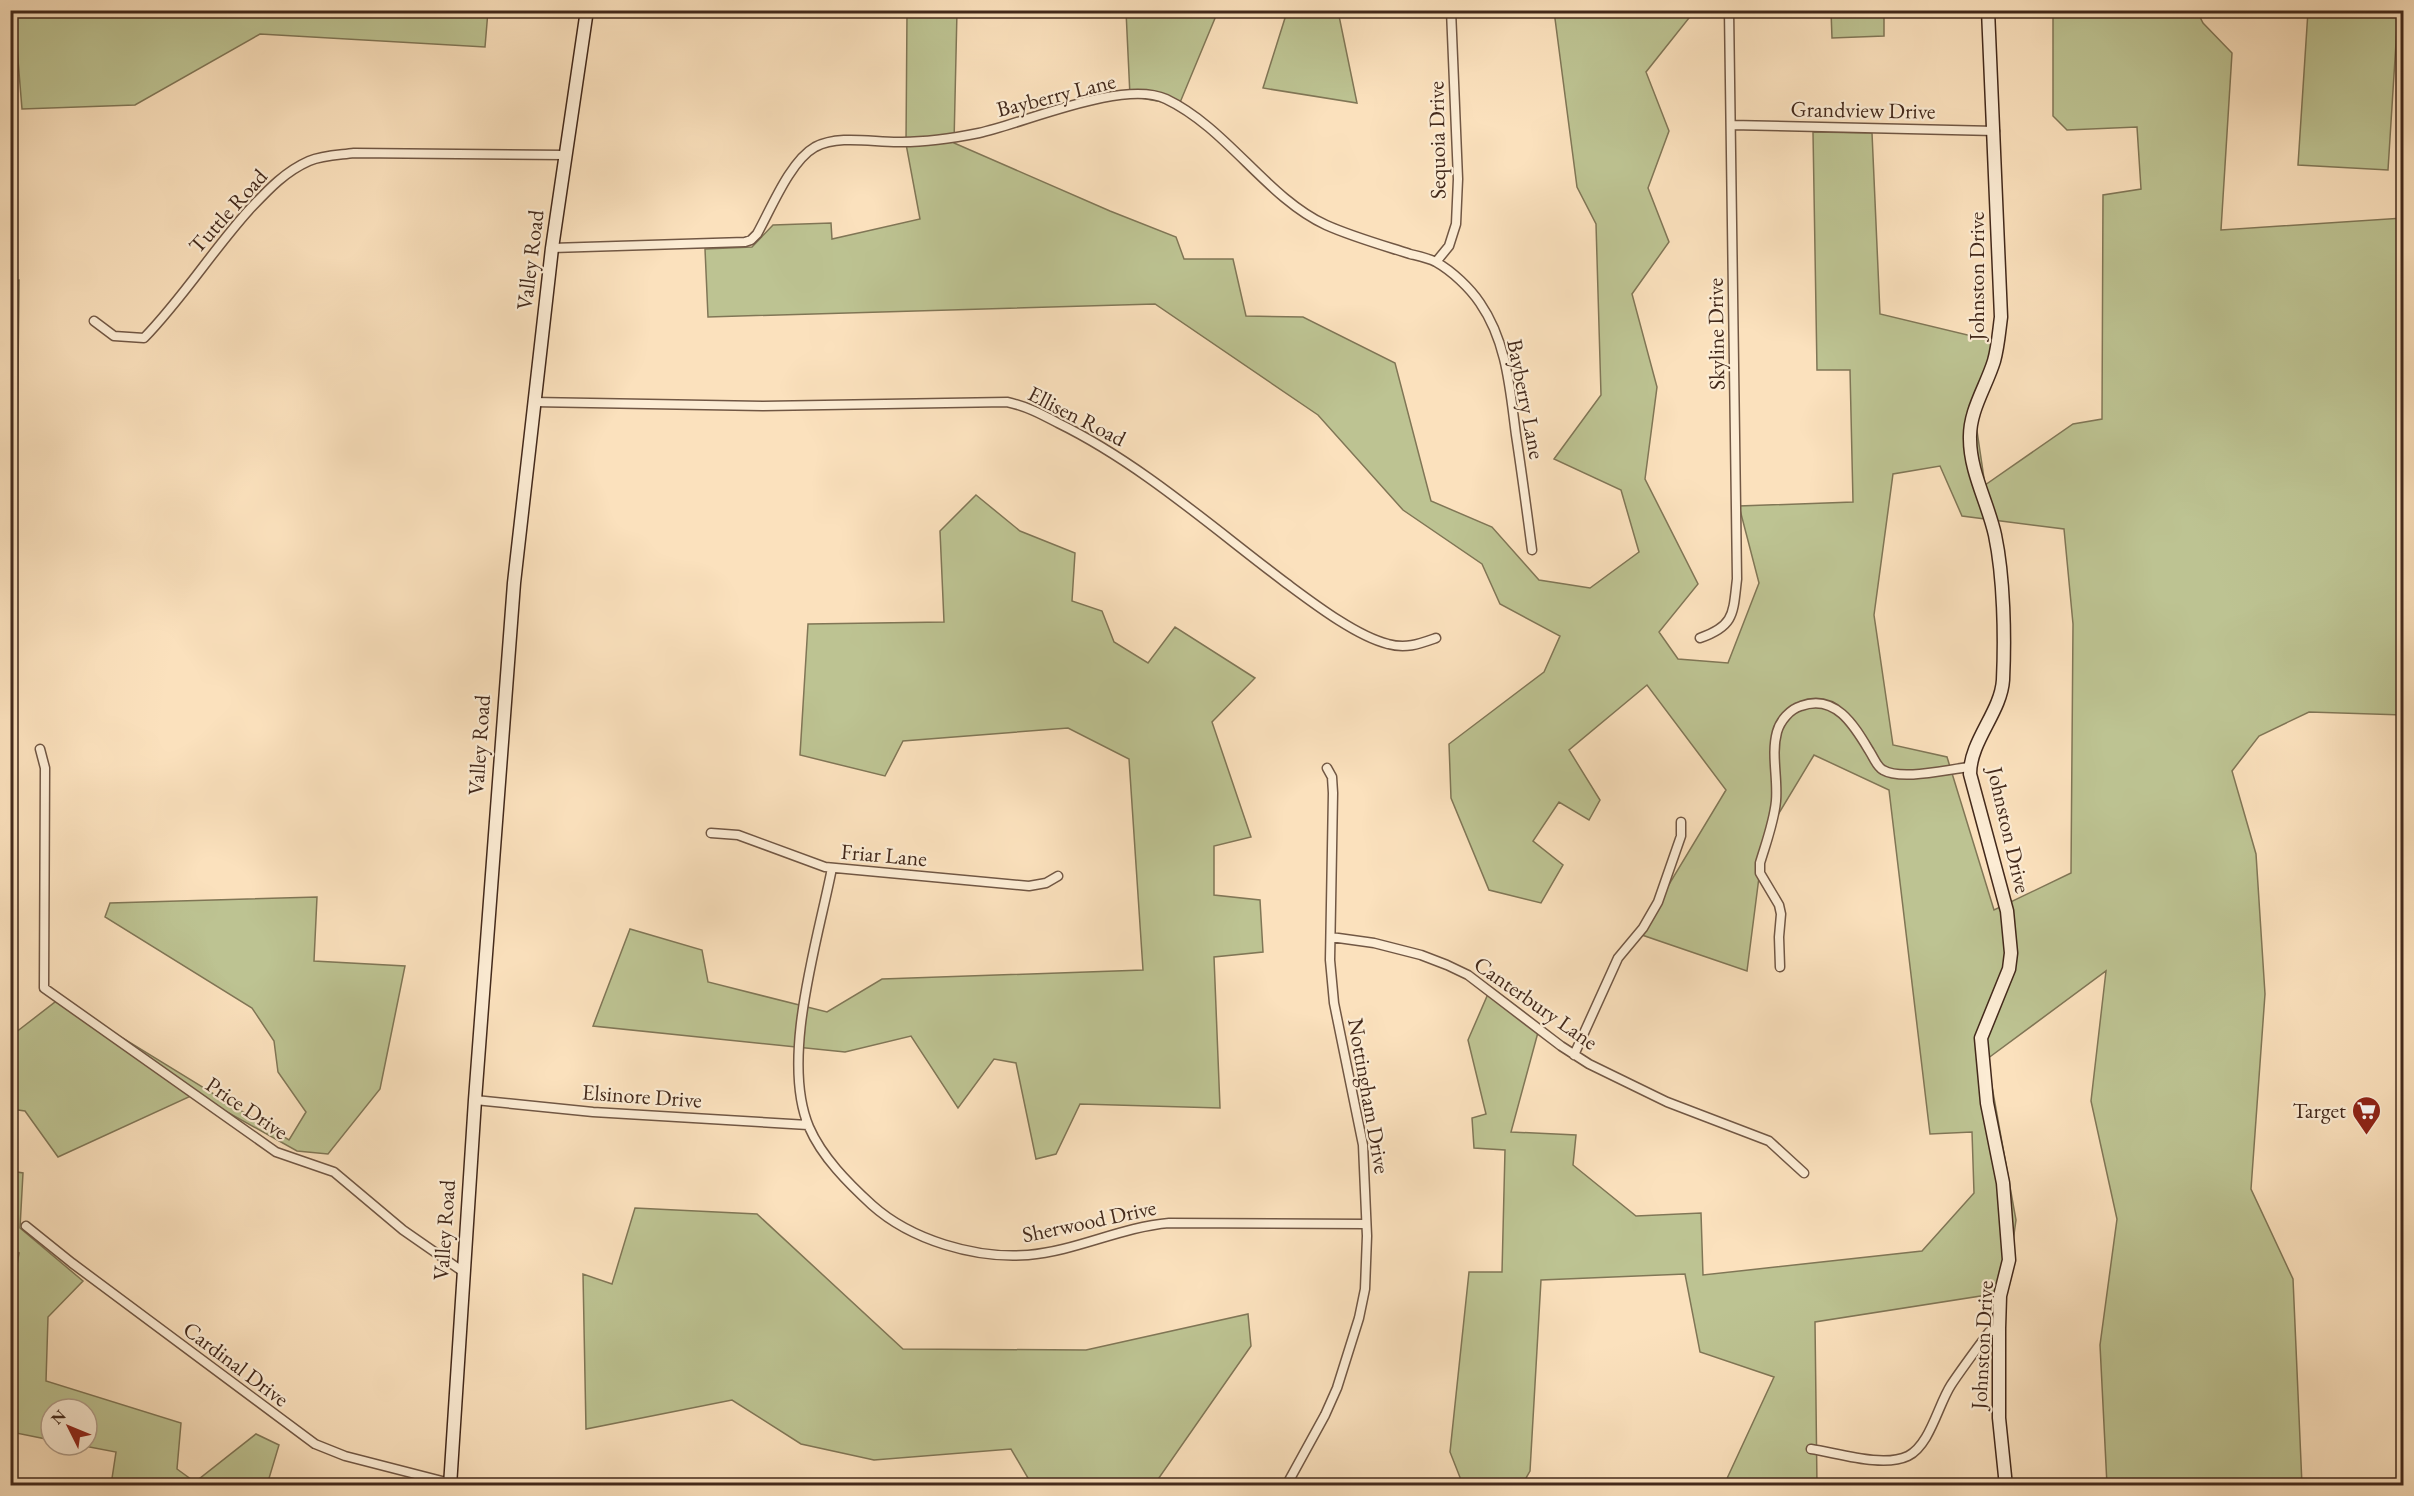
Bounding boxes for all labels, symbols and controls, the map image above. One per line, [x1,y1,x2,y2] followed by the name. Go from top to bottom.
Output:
[994,66,1119,124] street label: Bayberry Lane
[1421,80,1453,199] street label: Sequoia Drive
[1790,94,1936,126] street label: Grandview Drive
[182,162,274,260] street label: Tuttle Road
[509,207,551,312] street label: Valley Road
[1962,211,1991,342] street label: Johnston Drive
[1701,277,1731,390] street label: Skyline Drive
[1500,337,1552,462] street label: Bayberry Lane
[1023,379,1132,453] street label: Ellisen Road
[461,693,497,796] street label: Valley Road
[1980,762,2038,896] street label: Johnston Drive
[840,837,929,873] street label: Friar Lane
[1468,950,1604,1057] street label: Canterbury Lane
[1341,1016,1397,1176] street label: Nottingham Drive
[200,1070,294,1146] street label: Price Drive
[581,1077,703,1115] street label: Elsinore Drive
[2351,1094,2383,1136] supermarket icon: Target
[2292,1096,2346,1125] place label: Target
[426,1178,462,1281] street label: Valley Road
[1019,1193,1159,1249] street label: Sherwood Drive
[1964,1279,2000,1412] street label: Johnston Drive
[177,1315,295,1414] street label: Cardinal Drive
[39,1397,99,1457] north arrow
[46,1405,71,1429] text: N

